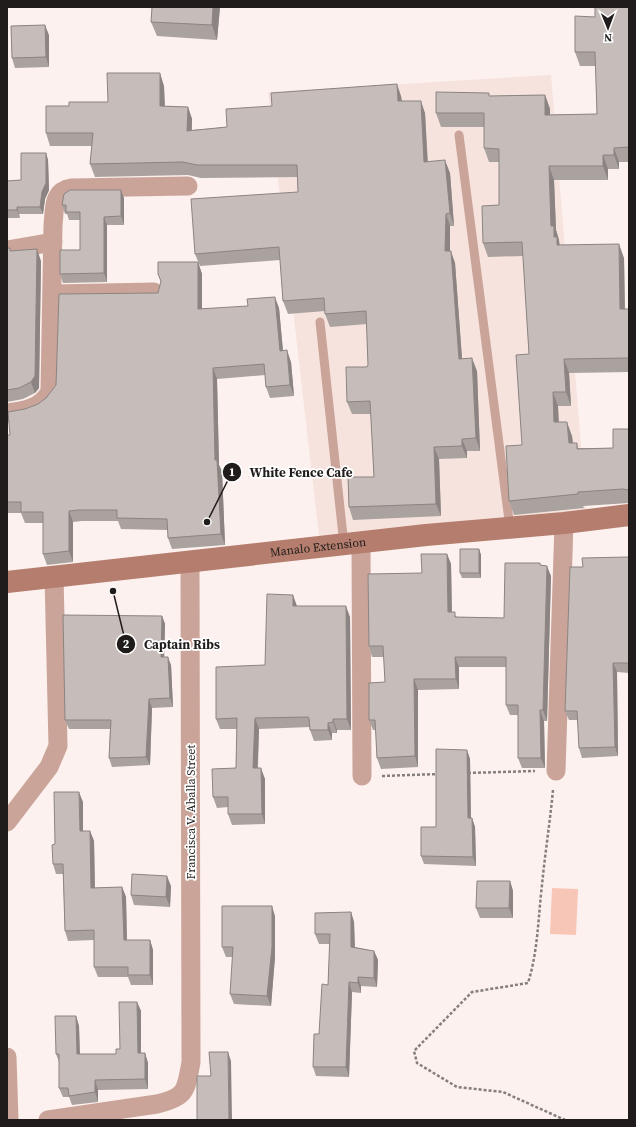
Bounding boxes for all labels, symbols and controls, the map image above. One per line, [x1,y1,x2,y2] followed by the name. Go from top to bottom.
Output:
[588,8,628,48] north arrow
[604,30,612,45] text: N
[222,459,361,484] callout: White Fence Cafe
[229,464,235,480] text: 1
[249,464,353,481] text: White Fence Cafe
[269,534,367,560] street label: Manalo Extension
[116,632,228,657] callout: Captain Ribs
[123,636,130,652] text: 2
[144,636,220,653] text: Captain Ribs
[183,745,199,879] street label: Francisca V. Aballa Street

